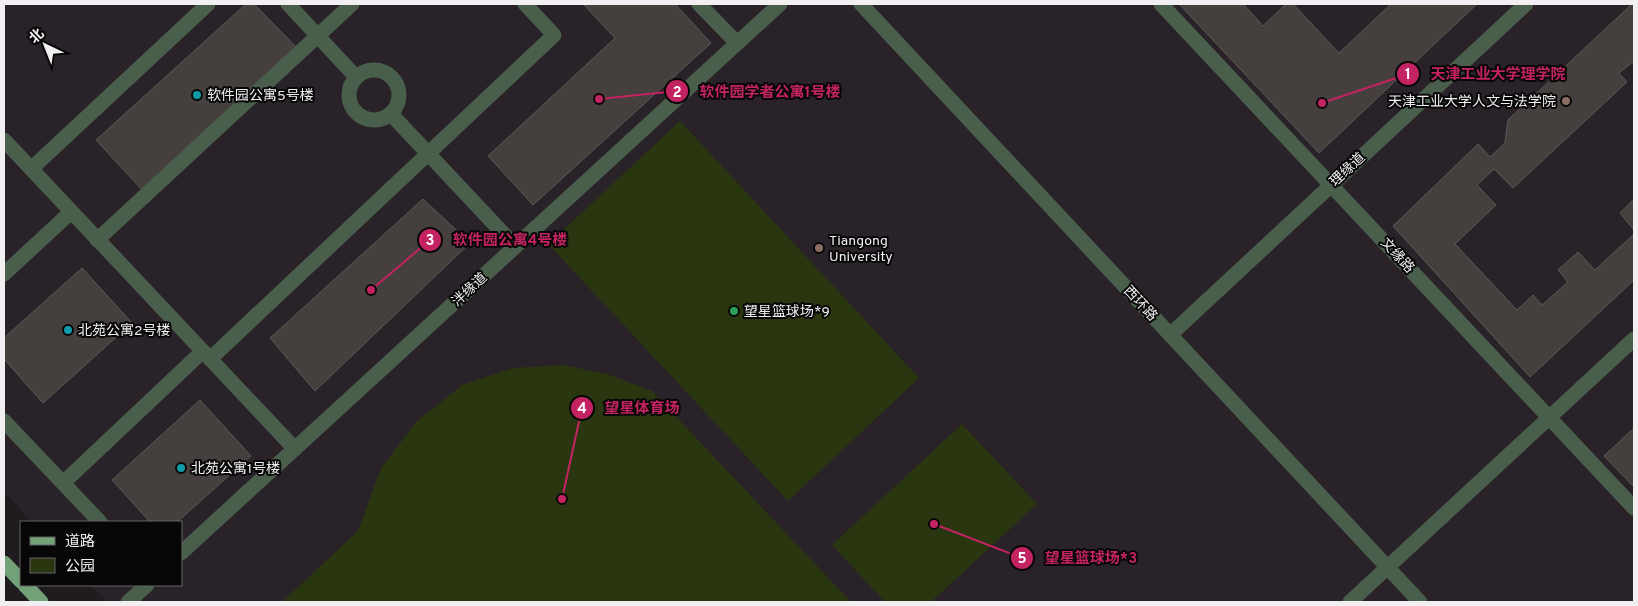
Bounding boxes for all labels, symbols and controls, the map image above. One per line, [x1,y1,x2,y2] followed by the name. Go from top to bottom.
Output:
[20,20,70,70] north arrow
[26,26,48,48] text: 北
[1396,59,1576,89] callout: 天津工业大学理学院
[1430,65,1566,85] text: 天津工业大学理学院
[1405,66,1411,85] text: 1
[665,76,851,106] callout: 软件园学者公寓1号楼
[699,83,841,103] text: 软件园学者公寓1号楼
[672,84,682,103] text: 2
[207,87,314,105] place label: 软件园公寓5号楼
[191,89,203,101] marker: 软件园公寓5号楼
[1388,94,1556,111] place label: 天津工业大学人文与法学院
[1560,95,1572,107] marker: 天津工业大学人文与法学院
[1327,150,1369,191] street label: 理缘道
[418,225,577,255] callout: 软件园公寓4号楼
[453,231,567,251] text: 软件园公寓4号楼
[426,232,435,251] text: 3
[829,233,893,266] place label: Tiangong University
[1376,235,1417,277] street label: 文缘路
[813,242,825,254] marker: Tiangong University
[449,270,491,311] street label: 泮缘道
[1119,283,1160,325] street label: 西环路
[744,304,830,321] place label: 望星篮球场*9
[728,305,740,317] marker: 望星篮球场*9
[78,322,171,340] place label: 北苑公寓2号楼
[62,324,74,336] marker: 北苑公寓2号楼
[570,393,690,423] callout: 望星体育场
[577,400,587,419] text: 4
[604,400,680,419] text: 望星体育场
[191,460,280,478] place label: 北苑公寓1号楼
[175,462,187,474] marker: 北苑公寓1号楼
[20,521,182,586] legend
[65,533,95,552] text: 道路
[1010,543,1147,573] callout: 望星篮球场*3
[1045,549,1137,569] text: 望星篮球场*3
[1017,550,1027,569] text: 5
[65,558,95,577] text: 公园

